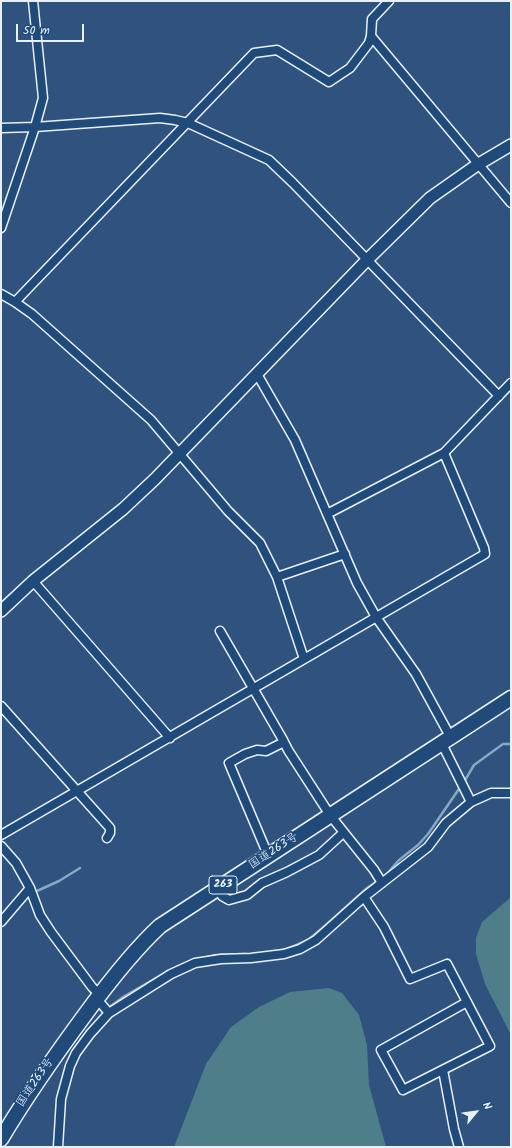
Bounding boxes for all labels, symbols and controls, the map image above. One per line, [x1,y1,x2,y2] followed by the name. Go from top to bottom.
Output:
[18,16,86,42] scale bar
[23,21,50,40] text: 50 m
[246,831,302,873] street label: 国道263号
[209,876,237,894] road number: 263
[14,1056,58,1110] street label: 国道263号
[456,1092,496,1132] north arrow
[477,1099,496,1114] text: N

